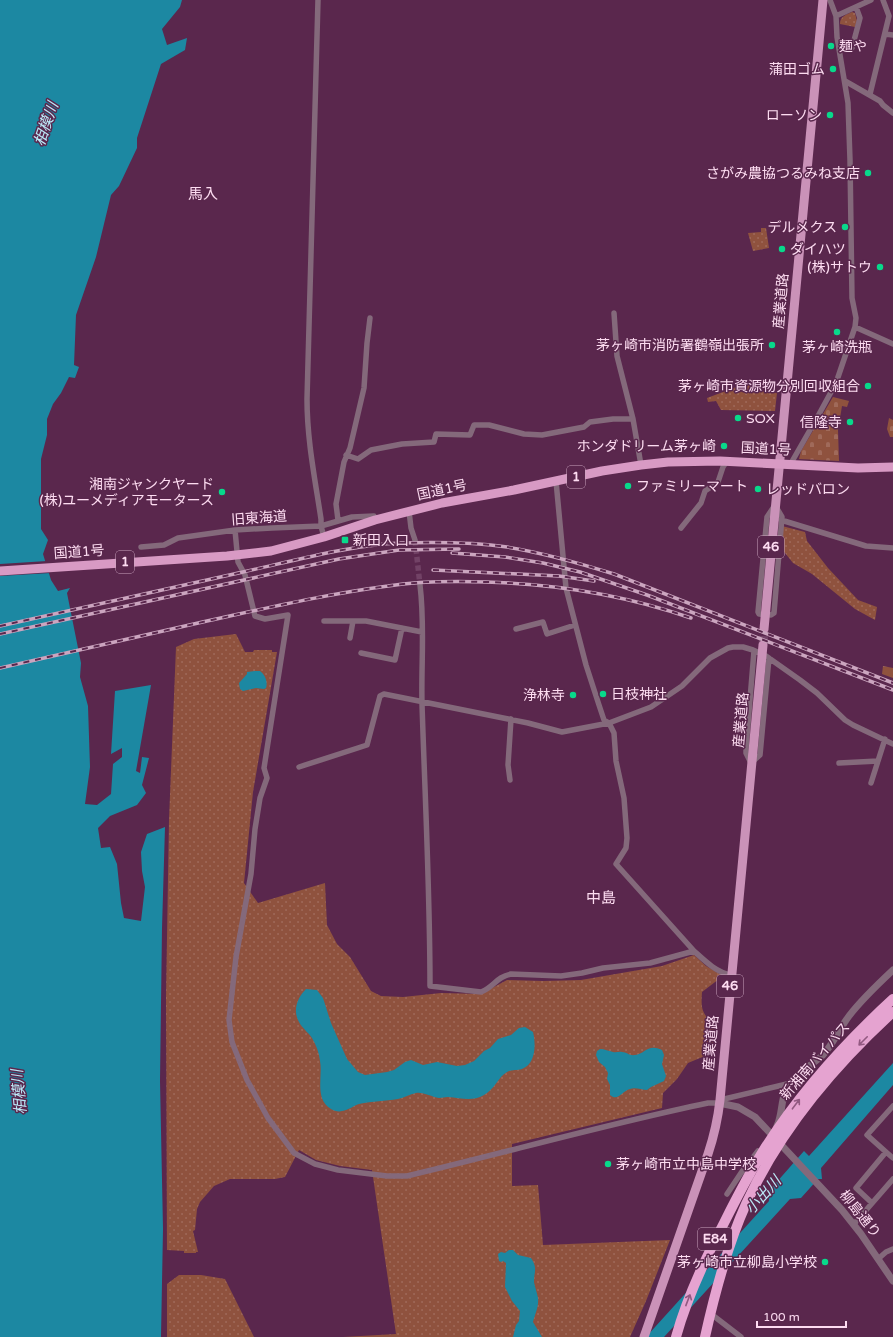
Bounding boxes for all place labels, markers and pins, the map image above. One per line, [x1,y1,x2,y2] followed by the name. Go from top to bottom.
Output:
[839,38,867,55] place label: 麺や
[826,41,836,51] marker: 麺や
[769,61,825,78] place label: 蒲田ゴム
[828,64,838,74] marker: 蒲田ゴム
[766,107,822,124] place label: ローソン
[825,110,835,120] marker: ローソン
[706,165,860,182] place label: さがみ農協つるみね支店
[863,168,873,178] marker: さがみ農協つるみね支店
[767,219,837,236] place label: デルメクス
[840,222,850,232] marker: デルメクス
[790,241,846,258] place label: ダイハツ
[777,244,787,254] marker: ダイハツ
[807,259,872,276] place label: (株)サトウ
[875,262,885,272] marker: (株)サトウ
[832,327,842,337] marker: 茅ヶ崎洗瓶
[596,337,764,354] place label: 茅ヶ崎市消防署鶴嶺出張所
[802,339,872,356] place label: 茅ヶ崎洗瓶
[767,340,777,350] marker: 茅ヶ崎市消防署鶴嶺出張所
[678,378,860,395] place label: 茅ヶ崎市資源物分別回収組合
[863,381,873,391] marker: 茅ヶ崎市資源物分別回収組合
[746,410,775,427] place label: SOX
[733,413,743,423] marker: SOX
[800,414,842,431] place label: 信隆寺
[845,417,855,427] marker: 信隆寺
[576,438,716,455] place label: ホンダドリーム茅ヶ崎
[719,441,729,451] marker: ホンダドリーム茅ヶ崎
[40,476,214,509] place label: 湘南ジャンクヤード (株)ユーメディアモータース
[636,478,748,495] place label: ファミリーマート
[623,481,633,491] marker: ファミリーマート
[766,481,850,498] place label: レッドバロン
[753,484,763,494] marker: レッドバロン
[217,487,227,497] marker: 湘南ジャンクヤード (株)ユーメディアモータース
[353,532,409,549] place label: 新田入口
[340,535,350,545] marker: 新田入口
[611,686,667,703] place label: 日枝神社
[523,687,565,704] place label: 浄林寺
[598,689,608,699] marker: 日枝神社
[568,690,578,700] marker: 浄林寺
[616,1156,756,1173] place label: 茅ヶ崎市立中島中学校
[603,1159,613,1169] marker: 茅ヶ崎市立中島中学校
[677,1254,817,1271] place label: 茅ヶ崎市立柳島小学校
[820,1257,830,1267] marker: 茅ヶ崎市立柳島小学校

